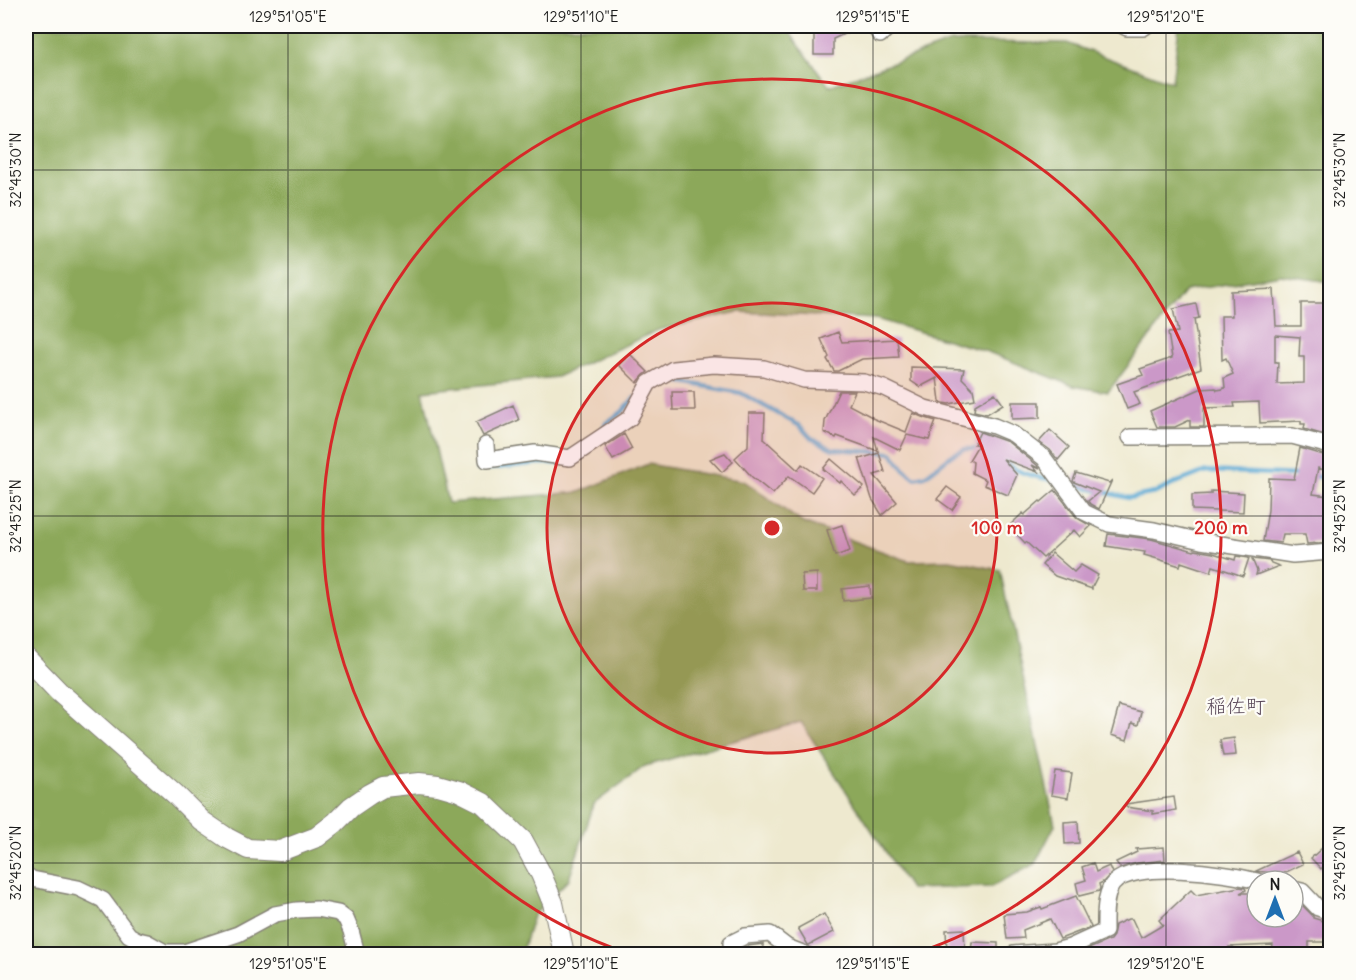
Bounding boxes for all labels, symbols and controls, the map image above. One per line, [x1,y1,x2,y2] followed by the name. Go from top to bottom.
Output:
[249,7,327,26] text: 129°51'05"E
[543,7,619,26] text: 129°51'10"E
[836,7,910,26] text: 129°51'15"E
[1127,7,1205,26] text: 129°51'20"E
[6,132,25,208] text: 32°45'30"N
[1330,132,1349,208] text: 32°45'30"N
[6,479,25,553] text: 32°45'25"N
[1330,479,1349,553] text: 32°45'25"N
[972,516,1023,539] text: 100 m
[1194,516,1248,539] text: 200 m
[762,518,782,538] centre of rings
[1206,693,1266,718] district label: 稲佐町
[6,825,25,901] text: 32°45'20"N
[1330,825,1349,901] text: 32°45'20"N
[1245,869,1305,929] north arrow
[1269,874,1281,894] text: N
[249,954,327,973] text: 129°51'05"E
[543,954,619,973] text: 129°51'10"E
[836,954,910,973] text: 129°51'15"E
[1127,954,1205,973] text: 129°51'20"E

